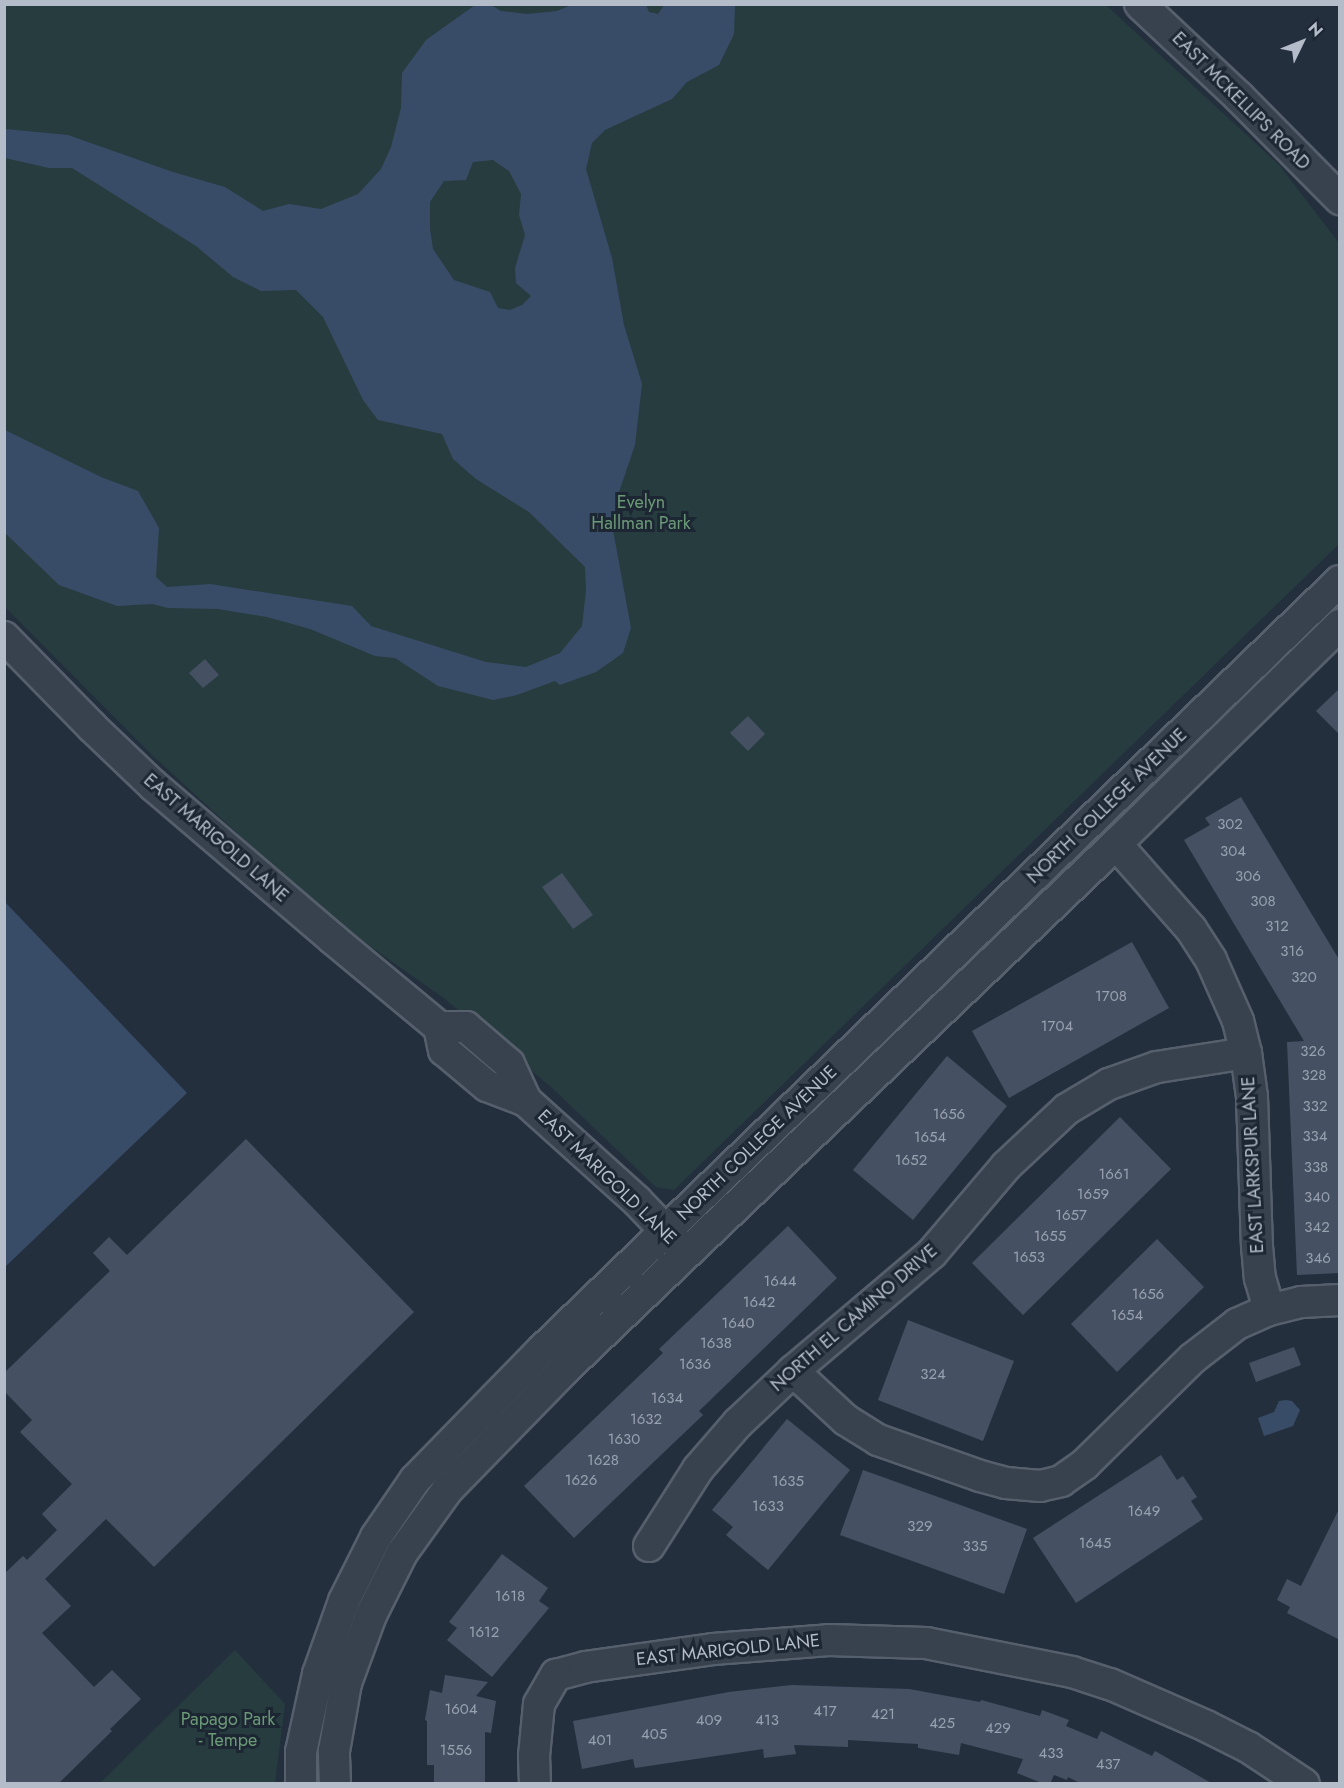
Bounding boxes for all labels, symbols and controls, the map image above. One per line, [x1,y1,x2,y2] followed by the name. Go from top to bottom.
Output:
[1272,12,1332,72] north arrow
[1303,17,1328,42] text: N
[1168,28,1314,174] street label: EAST MCKELLIPS ROAD
[591,492,691,534] park label: Evelyn Hallman Park
[1023,724,1191,888] street label: NORTH COLLEGE AVENUE
[139,769,293,907] street label: EAST MARIGOLD LANE
[1217,816,1243,834] house number: 302
[1220,843,1246,861] house number: 304
[1235,868,1261,886] house number: 306
[1250,893,1276,911] house number: 308
[1265,918,1289,936] house number: 312
[1280,943,1304,961] house number: 316
[1291,969,1317,987] house number: 320
[1095,988,1127,1006] house number: 1708
[1041,1018,1073,1036] house number: 1704
[1300,1043,1326,1061] house number: 326
[673,1061,841,1225] street label: NORTH COLLEGE AVENUE
[1302,1067,1326,1085] house number: 328
[1238,1076,1268,1254] street label: EAST LARKSPUR LANE
[1303,1098,1327,1116] house number: 332
[533,1105,681,1249] street label: EAST MARIGOLD LANE
[933,1106,965,1124] house number: 1656
[1302,1128,1328,1146] house number: 334
[914,1129,946,1147] house number: 1654
[895,1152,927,1170] house number: 1652
[1304,1159,1328,1177] house number: 338
[1099,1166,1129,1184] house number: 1661
[1077,1186,1109,1204] house number: 1659
[1304,1189,1330,1207] house number: 340
[1055,1207,1087,1225] house number: 1657
[1304,1219,1330,1237] house number: 342
[1034,1228,1066,1246] house number: 1655
[766,1240,942,1396] street label: NORTH EL CAMINO DRIVE
[1013,1249,1045,1267] house number: 1653
[1305,1250,1331,1268] house number: 346
[764,1273,796,1291] house number: 1644
[1132,1286,1164,1304] house number: 1656
[743,1294,775,1312] house number: 1642
[1111,1307,1143,1325] house number: 1654
[721,1315,755,1333] house number: 1640
[700,1335,732,1353] house number: 1638
[679,1356,711,1374] house number: 1636
[920,1366,946,1384] house number: 324
[651,1390,683,1408] house number: 1634
[630,1411,662,1429] house number: 1632
[608,1431,640,1449] house number: 1630
[587,1452,619,1470] house number: 1628
[565,1472,597,1490] house number: 1626
[772,1473,804,1491] house number: 1635
[752,1498,784,1516] house number: 1633
[1128,1503,1160,1521] house number: 1649
[907,1518,933,1536] house number: 329
[1079,1535,1111,1553] house number: 1645
[963,1538,987,1556] house number: 335
[495,1588,525,1606] house number: 1618
[469,1624,499,1642] house number: 1612
[635,1630,821,1670] street label: EAST MARIGOLD LANE
[444,1701,478,1719] house number: 1604
[813,1703,837,1721] house number: 417
[871,1706,895,1724] house number: 421
[181,1709,275,1752] park label: Papago Park - Tempe
[696,1712,722,1730] house number: 409
[755,1712,779,1730] house number: 413
[929,1715,955,1733] house number: 425
[985,1720,1011,1738] house number: 429
[641,1726,667,1744] house number: 405
[588,1732,612,1750] house number: 401
[440,1742,472,1760] house number: 1556
[1038,1745,1064,1763] house number: 433
[1096,1756,1120,1774] house number: 437

